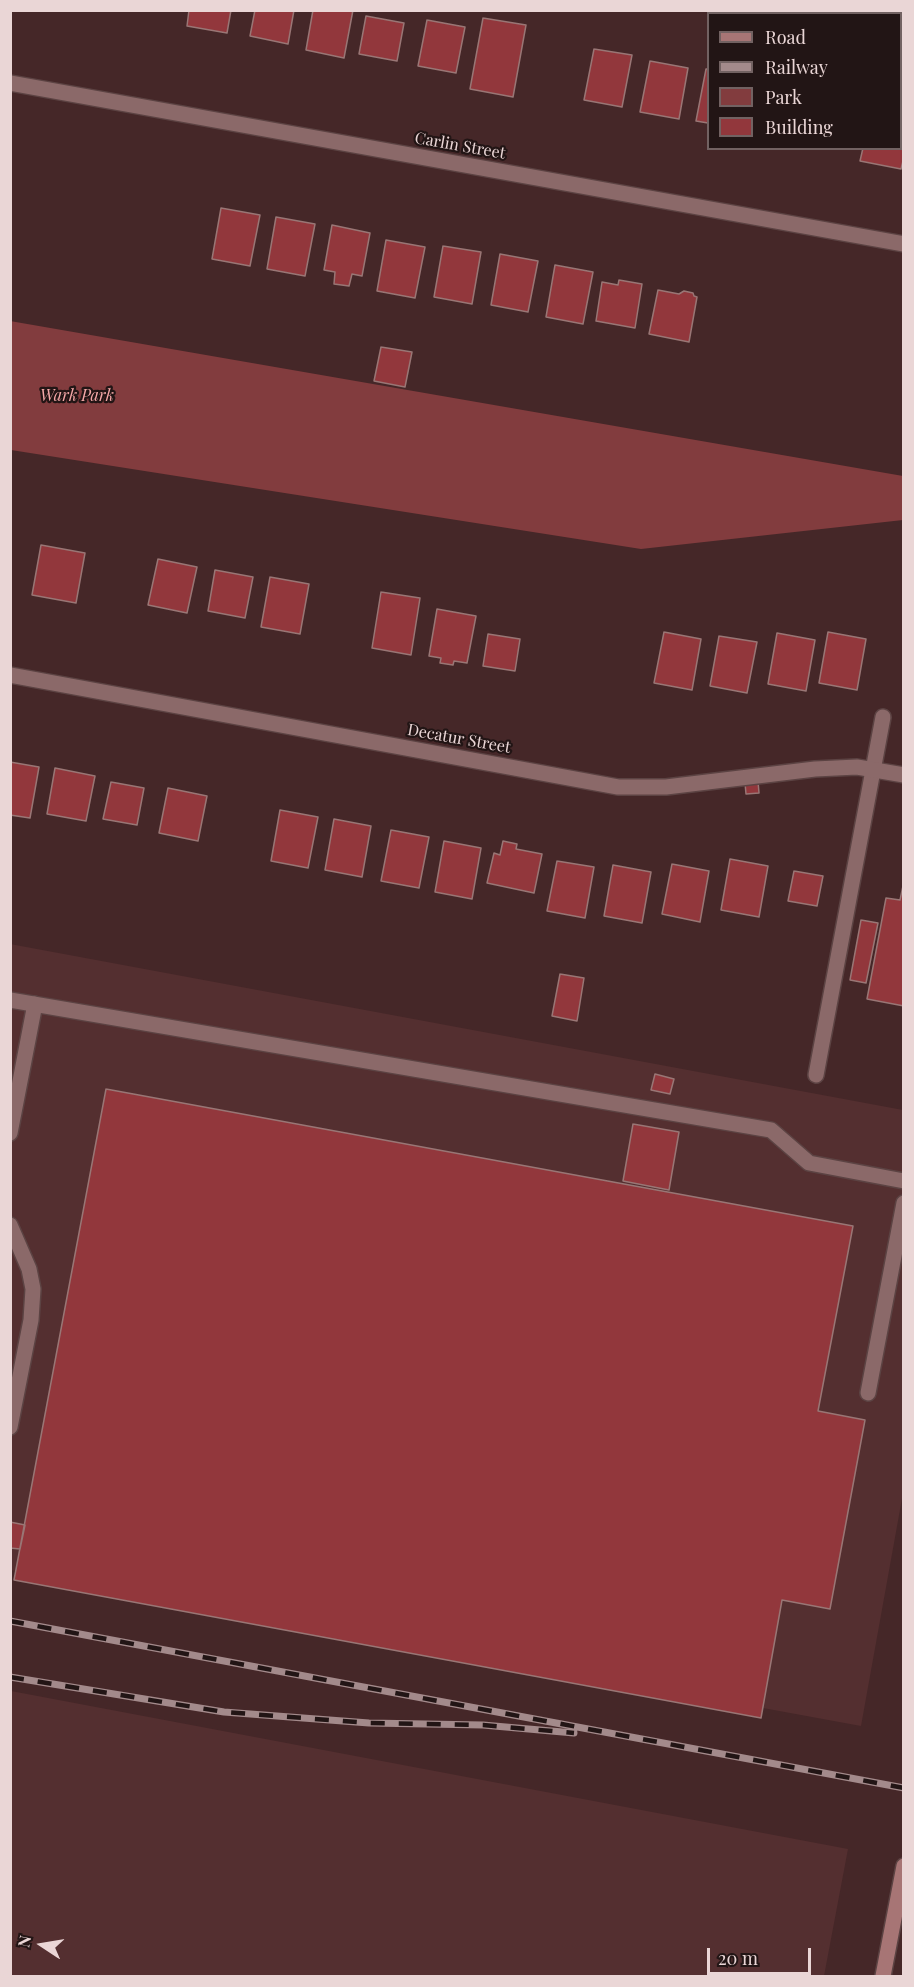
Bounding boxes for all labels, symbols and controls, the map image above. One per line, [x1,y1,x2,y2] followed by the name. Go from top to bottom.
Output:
[707,12,902,150] legend
[765,25,806,49] text: Road
[765,55,828,79] text: Railway
[765,85,802,109] text: Park
[765,115,833,139] text: Building
[413,129,507,163] street label: Carlin Street
[40,386,114,406] park label: Wark Park
[406,720,512,758] street label: Decatur Street
[12,1915,72,1975] north arrow
[12,1933,35,1949] text: N
[710,1936,814,1974] scale bar
[718,1946,758,1970] text: 20 m

